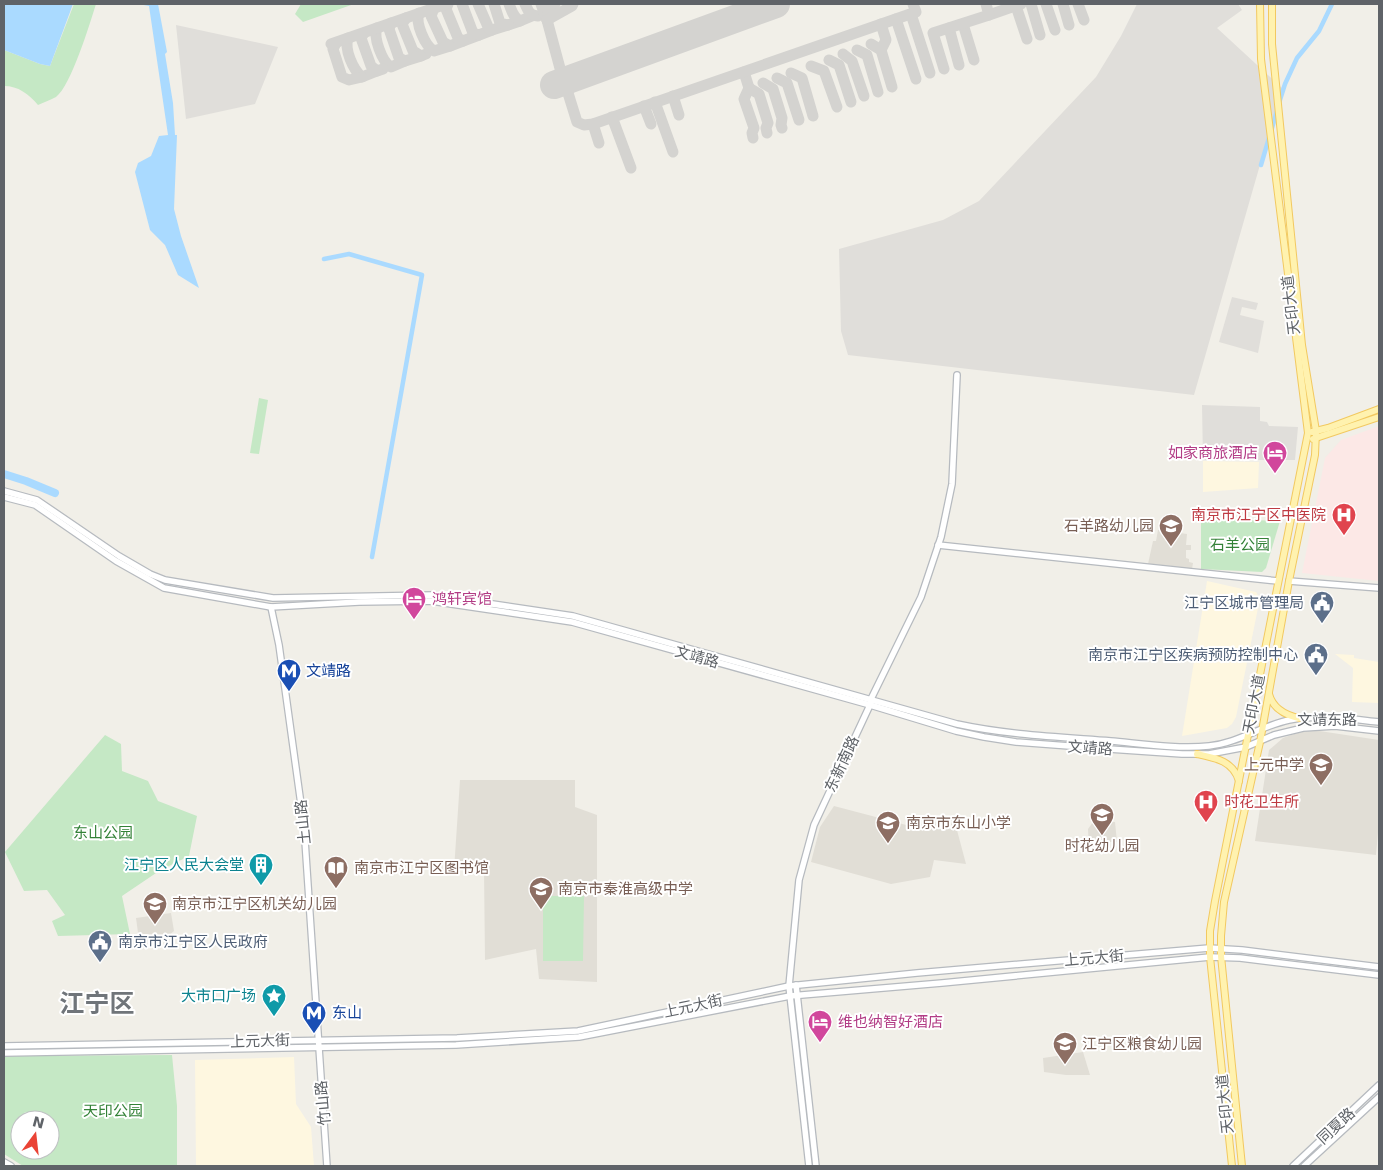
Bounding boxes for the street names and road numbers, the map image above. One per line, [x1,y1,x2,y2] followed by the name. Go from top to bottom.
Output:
[1278,274,1304,336] street label: 天印大道
[673,642,721,672] street label: 文靖路
[1239,673,1269,735] street label: 天印大道
[1297,711,1357,729] street label: 文靖东路
[821,733,863,795] street label: 东新南路
[1067,737,1113,759] street label: 文靖路
[292,799,314,845] street label: 土山路
[1063,946,1125,970] street label: 上元大街
[662,991,724,1021] street label: 上元大街
[230,1031,290,1051] street label: 上元大街
[1213,1073,1237,1135] street label: 天印大道
[312,1080,334,1126] street label: 竹山路
[1313,1104,1359,1148] street label: 同夏路

